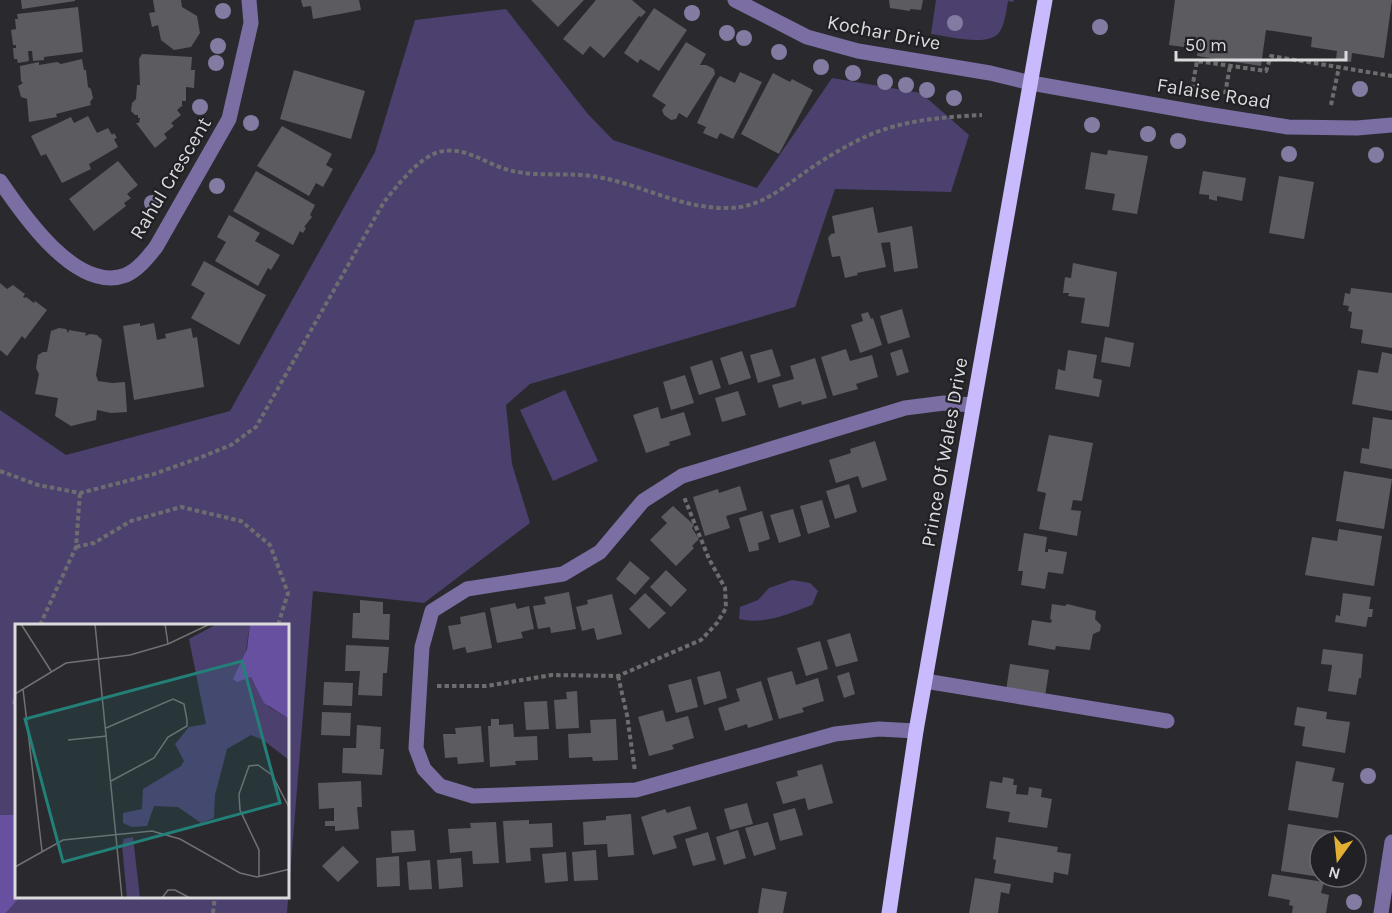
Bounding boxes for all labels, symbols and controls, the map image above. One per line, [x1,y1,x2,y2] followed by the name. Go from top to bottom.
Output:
[825,10,943,55] street label: Kochar Drive
[1176,24,1346,62] scale bar
[1185,34,1227,56] text: 50 m
[1155,73,1273,114] street label: Falaise Road
[125,113,216,243] street label: Rahul Crescent
[916,355,973,549] street label: Prince Of Wales Drive
[15,624,290,898] inset map
[1308,829,1368,889] north arrow
[1326,862,1342,884] text: N

